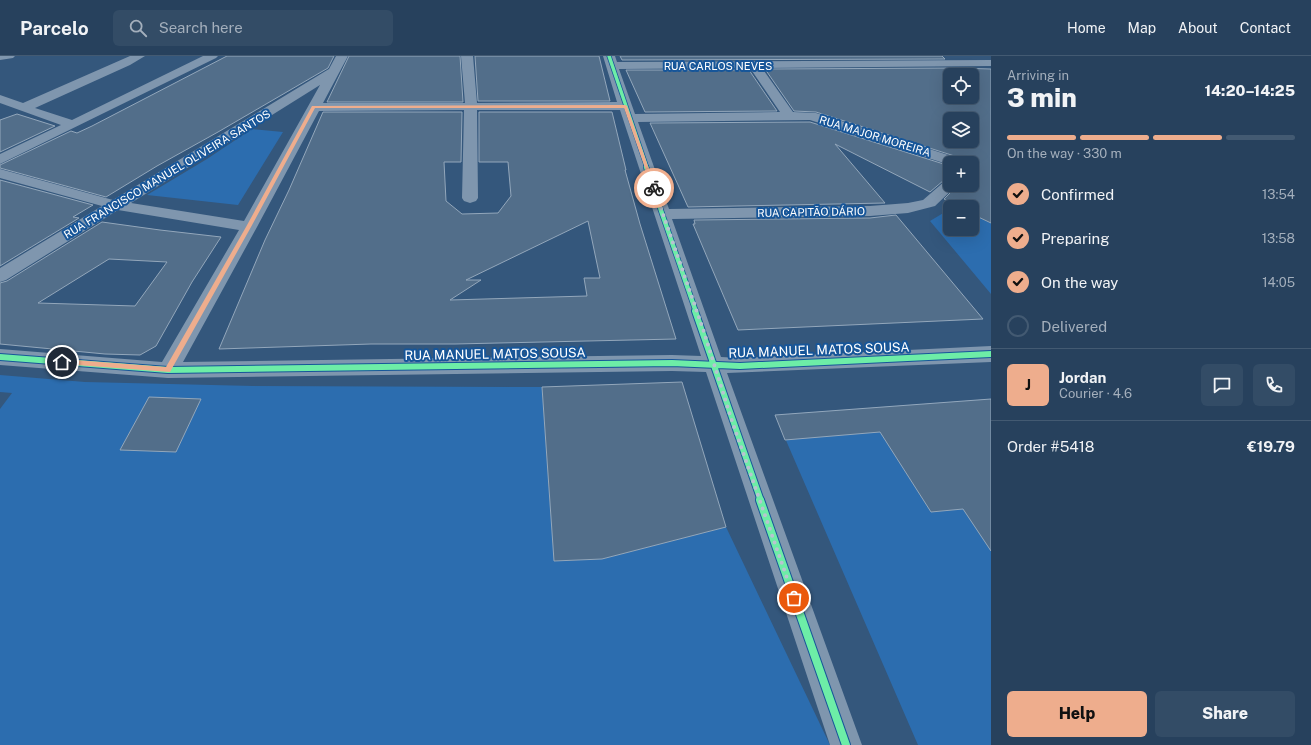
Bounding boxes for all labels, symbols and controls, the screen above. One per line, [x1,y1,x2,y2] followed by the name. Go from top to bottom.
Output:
[113,10,393,46] search box
[20,17,89,39] text: Parcelo
[127,17,149,39] icon: search
[159,19,243,36] text: Search here
[1067,20,1106,36] text: Home
[1128,20,1156,36] text: Map
[1178,20,1218,36] text: About
[1240,20,1291,36] text: Contact
[664,60,772,72] street label: RUA CARLOS NEVES
[943,68,979,236] map controls
[943,68,979,104] button: locate
[1007,68,1069,83] text: Arriving in
[1007,82,1077,113] text: 3 min
[1205,82,1295,99] text: 14:20–14:25
[62,107,272,241] street label: RUA FRANCISCO MANUEL OLIVEIRA SANTOS
[943,112,979,148] button: layers
[818,113,932,159] street label: RUA MAJOR MOREIRA
[1007,146,1122,161] text: On the way · 330 m
[943,156,979,192] button: +
[634,168,674,208] courier
[643,177,665,199] icon: bike
[1007,183,1029,205] icon: check
[1041,186,1114,203] text: Confirmed
[1262,187,1295,202] text: 13:54
[943,200,979,236] button: −
[757,204,865,219] street label: RUA CAPITÃO DÁRIO
[1007,227,1029,249] icon: check
[1041,230,1110,247] text: Preparing
[1262,231,1295,246] text: 13:58
[1007,271,1029,293] icon: check
[1041,274,1118,291] text: On the way
[1262,275,1295,290] text: 14:05
[1041,318,1107,335] text: Delivered
[728,339,910,361] street label: RUA MANUEL MATOS SOUSA
[45,345,79,379] pin
[404,345,586,363] street label: RUA MANUEL MATOS SOUSA
[51,351,73,373] icon: home
[1201,364,1243,406] button: chat
[1253,364,1295,406] button: phone
[1059,369,1106,386] text: Jordan
[1025,376,1031,393] text: J
[1059,386,1132,401] text: Courier · 4.6
[1007,438,1095,455] text: Order #5418
[1247,438,1295,455] text: €19.79
[777,581,811,615] pin
[783,587,805,609] icon: bag
[1007,691,1147,737] button: Help
[1155,691,1295,737] button: Share

